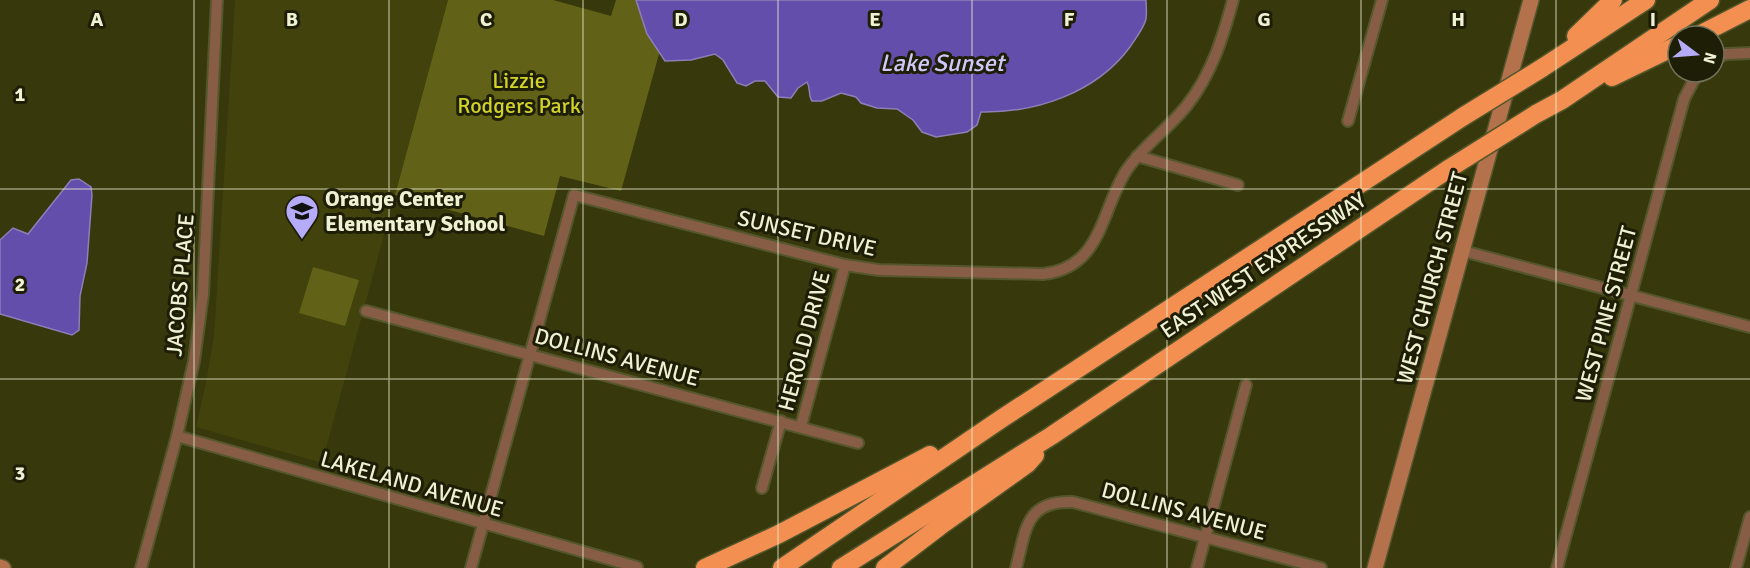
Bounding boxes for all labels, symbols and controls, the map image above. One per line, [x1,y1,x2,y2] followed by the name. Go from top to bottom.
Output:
[91,7,104,32] text: A
[286,7,298,32] text: B
[480,7,492,32] text: C
[674,7,688,32] text: D
[869,7,881,32] text: E
[1064,7,1075,32] text: F
[1257,7,1271,32] text: G
[1451,7,1465,32] text: H
[1650,7,1656,32] text: I
[1666,24,1726,84] north arrow
[880,48,1006,78] water label: Lake Sunset
[1698,50,1721,66] text: N
[457,67,581,119] park label: Lizzie Rodgers Park
[15,82,26,107] text: 1
[1391,169,1473,387] street label: WEST CHURCH STREET
[325,185,505,237] place label: Orange Center Elementary School
[1155,186,1371,344] street label: EAST-WEST EXPRESSWAY
[284,193,320,240] school or university icon: Orange Center Elementary School
[735,204,879,262] street label: SUNSET DRIVE
[160,212,200,358] street label: JACOBS PLACE
[1570,223,1643,405] street label: WEST PINE STREET
[772,268,836,414] street label: HEROLD DRIVE
[15,272,25,297] text: 2
[532,322,702,392] street label: DOLLINS AVENUE
[318,445,506,523] street label: LAKELAND AVENUE
[15,461,25,486] text: 3
[1099,476,1269,546] street label: DOLLINS AVENUE

